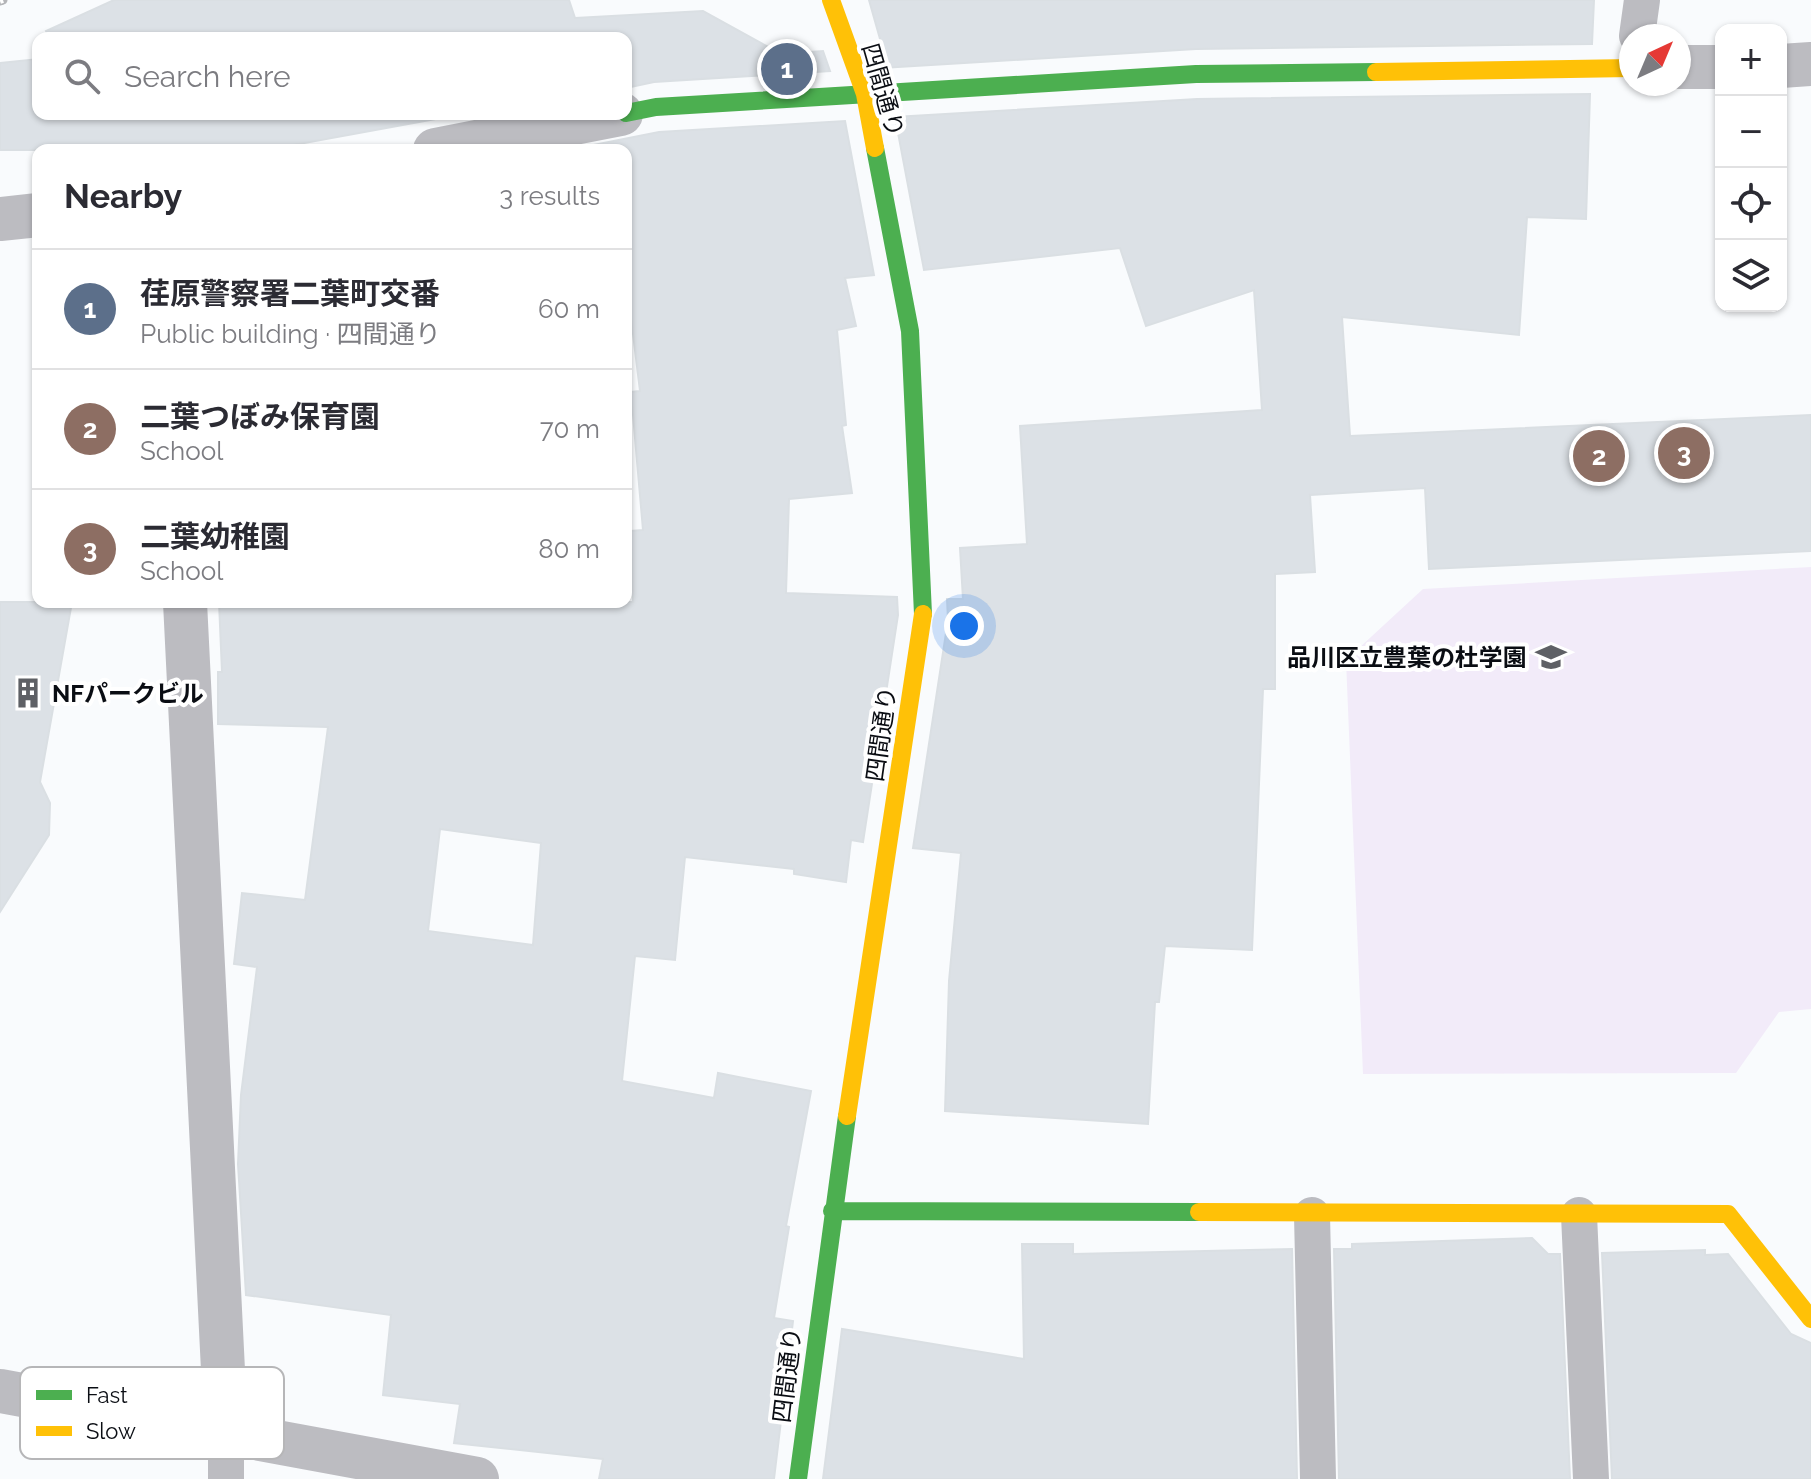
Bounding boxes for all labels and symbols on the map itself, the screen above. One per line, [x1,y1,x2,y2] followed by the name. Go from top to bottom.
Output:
[1619,24,1691,96] north arrow
[761,39,813,99] pin: 1
[856,40,910,140] street label: 四間通り
[1658,423,1710,483] pin: 3
[1573,426,1625,486] pin: 2
[944,606,984,646] your location
[1534,640,1568,674] school or university icon: 品川区立豊葉の杜学園
[1287,643,1527,672] place label: 品川区立豊葉の杜学園
[11,676,45,710] building icon: NFパークビル
[52,679,204,708] place label: NFパークビル
[860,684,902,784] street label: 四間通り
[767,1326,807,1424] street label: 四間通り
[20,1367,284,1459] legend
[86,1382,128,1408] text: Fast
[86,1418,136,1444] text: Slow

